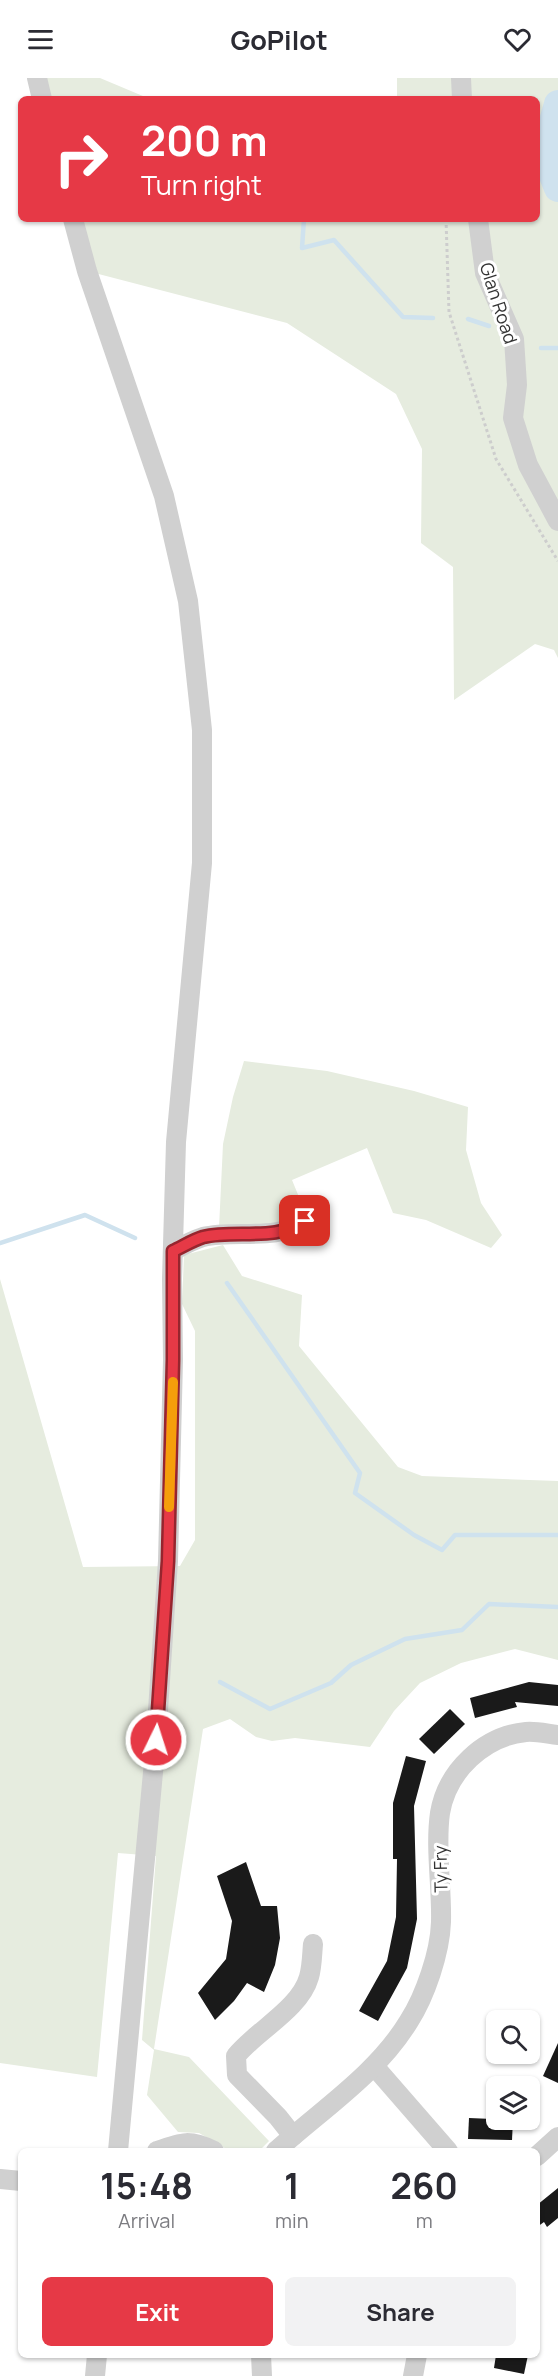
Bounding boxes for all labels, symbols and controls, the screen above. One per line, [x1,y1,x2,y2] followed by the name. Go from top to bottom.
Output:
[230,21,328,58] text: GoPilot
[24,23,57,56] icon: menu
[501,23,534,56] icon: heart
[141,111,267,169] text: 200 m
[42,120,120,198] icon: right
[141,166,262,203] text: Turn right
[475,259,523,347] street label: Glan Road
[279,1195,330,1246] pin
[288,1204,321,1237] icon: arrive
[124,1708,188,1772] position arrow
[428,1845,452,1893] street label: Ty Fry
[486,2010,540,2130] map controls
[486,2010,540,2064] button: search
[486,2076,540,2130] button: layers
[100,2161,193,2210] text: 15:48
[284,2161,300,2210] text: 1
[391,2161,458,2210] text: 260
[118,2207,175,2234] text: Arrival
[275,2207,309,2234] text: min
[416,2207,433,2234] text: m
[42,2277,273,2346] button: Exit
[285,2277,516,2346] button: Share

